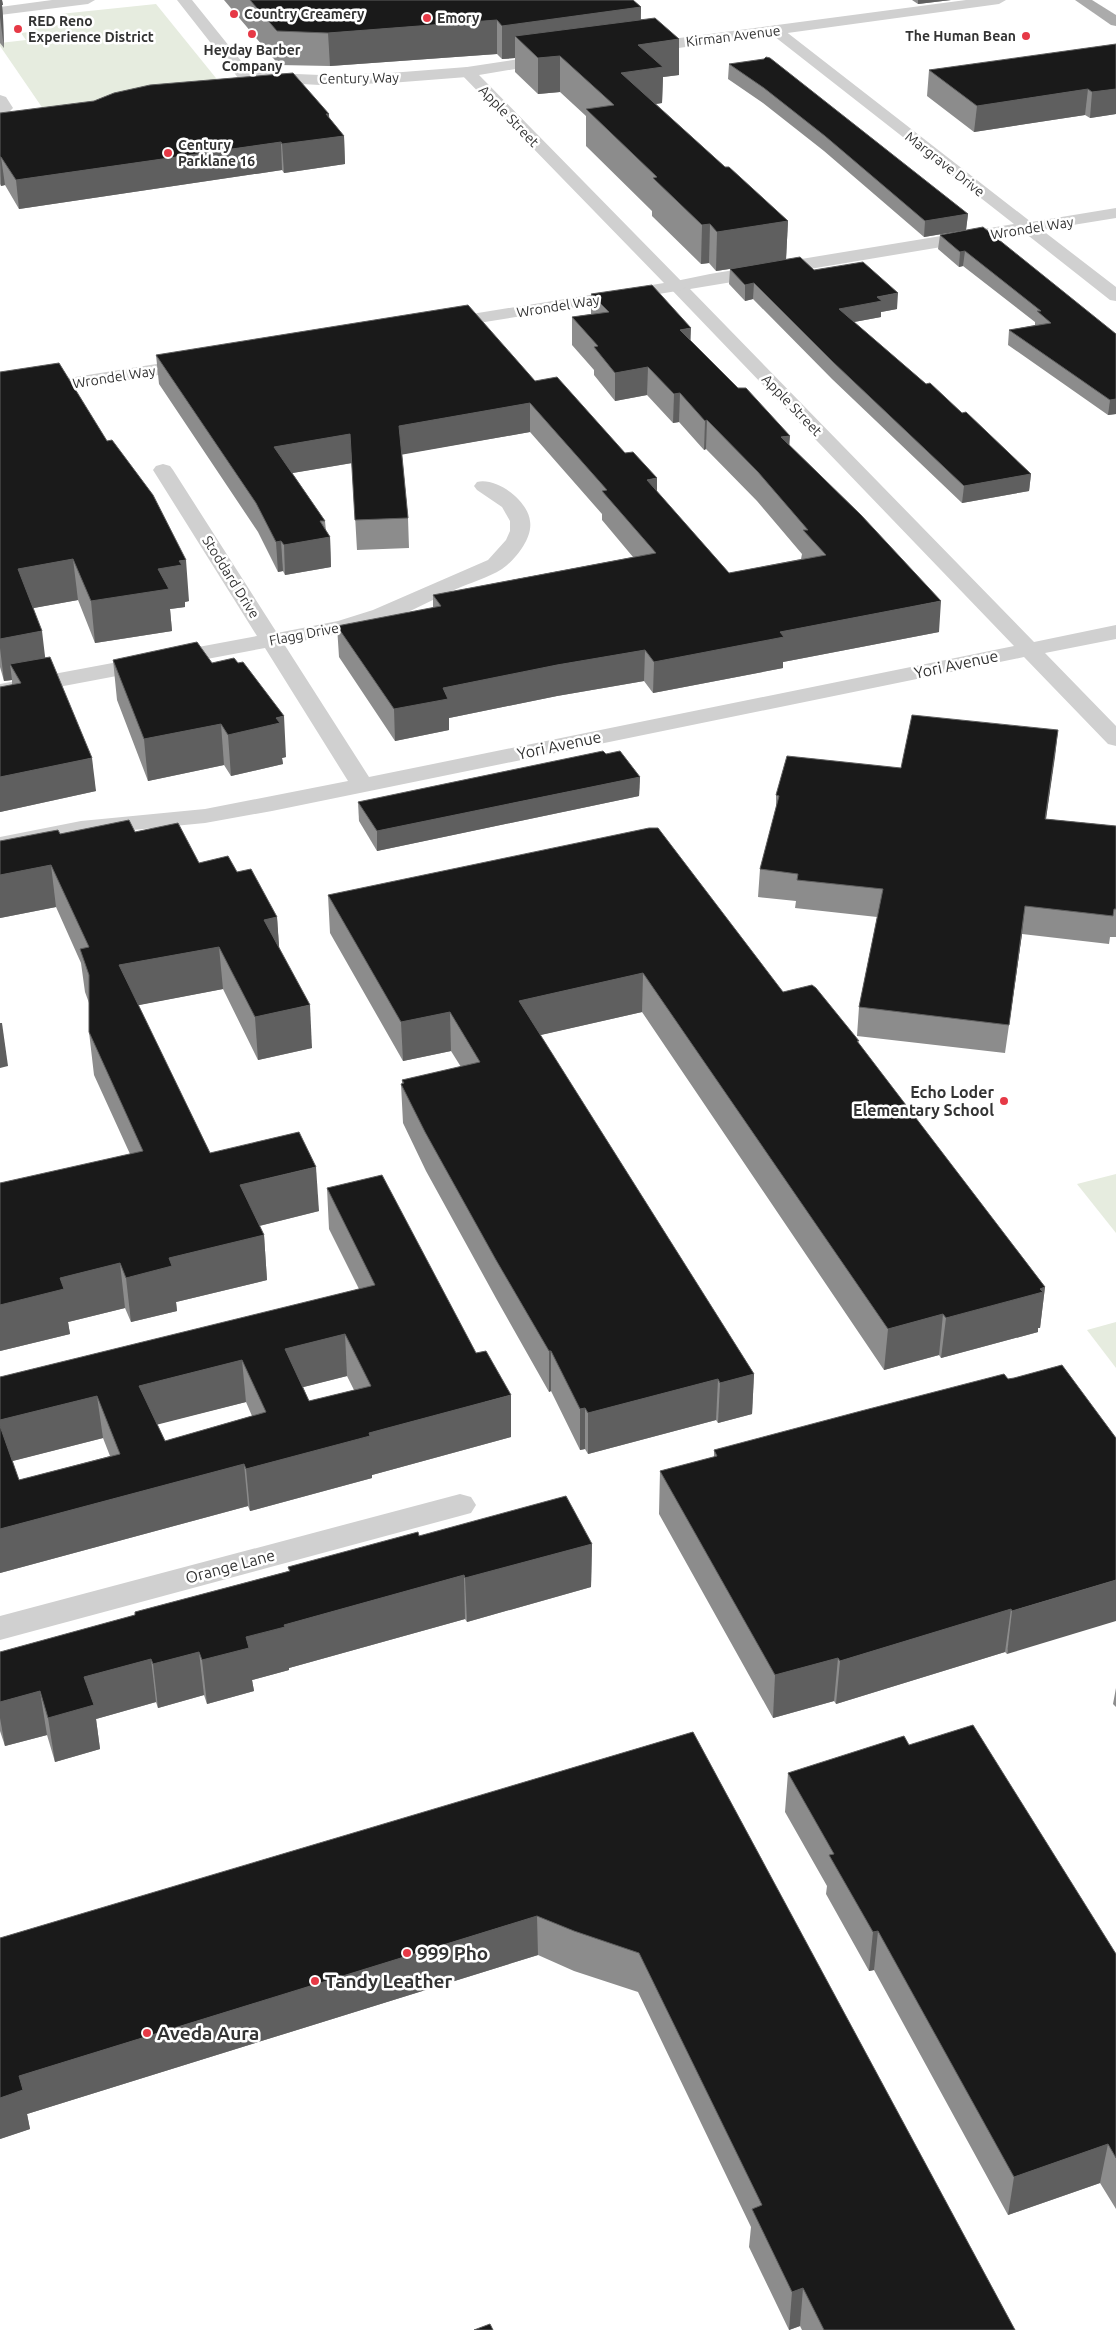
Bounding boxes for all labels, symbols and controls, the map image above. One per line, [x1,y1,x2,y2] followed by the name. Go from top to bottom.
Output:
[244,6,365,22] place label: Country Creamery
[228,8,240,20] marker: Country Creamery
[437,10,480,26] place label: Emory
[421,12,433,24] marker: Emory
[28,13,154,45] place label: RED Reno Experience District
[685,22,781,50] street label: Kirman Avenue
[12,23,24,35] marker: RED Reno Experience District
[246,28,258,40] marker: Heyday Barber Company
[905,28,1016,44] place label: The Human Bean
[1020,30,1032,42] marker: The Human Bean
[204,42,301,74] place label: Heyday Barber Company
[319,69,399,87] street label: Century Way
[476,82,543,150] street label: Apple Street
[902,128,988,200] street label: Margrave Drive
[178,137,255,169] place label: Century Parklane 16
[162,147,174,159] marker: Century Parklane 16
[989,214,1075,242] street label: Wrondel Way
[515,292,601,320] street label: Wrondel Way
[71,363,157,391] street label: Wrondel Way
[759,371,826,439] street label: Apple Street
[199,533,263,621] street label: Stoddard Drive
[268,619,340,649] street label: Flagg Drive
[912,646,1000,682] street label: Yori Avenue
[515,727,603,763] street label: Yori Avenue
[853,1083,994,1119] place label: Echo Loder Elementary School
[998,1095,1010,1107] marker: Echo Loder Elementary School
[183,1545,277,1587] street label: Orange Lane
[417,1942,488,1964] place label: 999 Pho
[401,1947,413,1959] marker: 999 Pho
[325,1970,453,1992] place label: Tandy Leather
[309,1975,321,1987] marker: Tandy Leather
[157,2022,259,2044] place label: Aveda Aura
[141,2027,153,2039] marker: Aveda Aura

